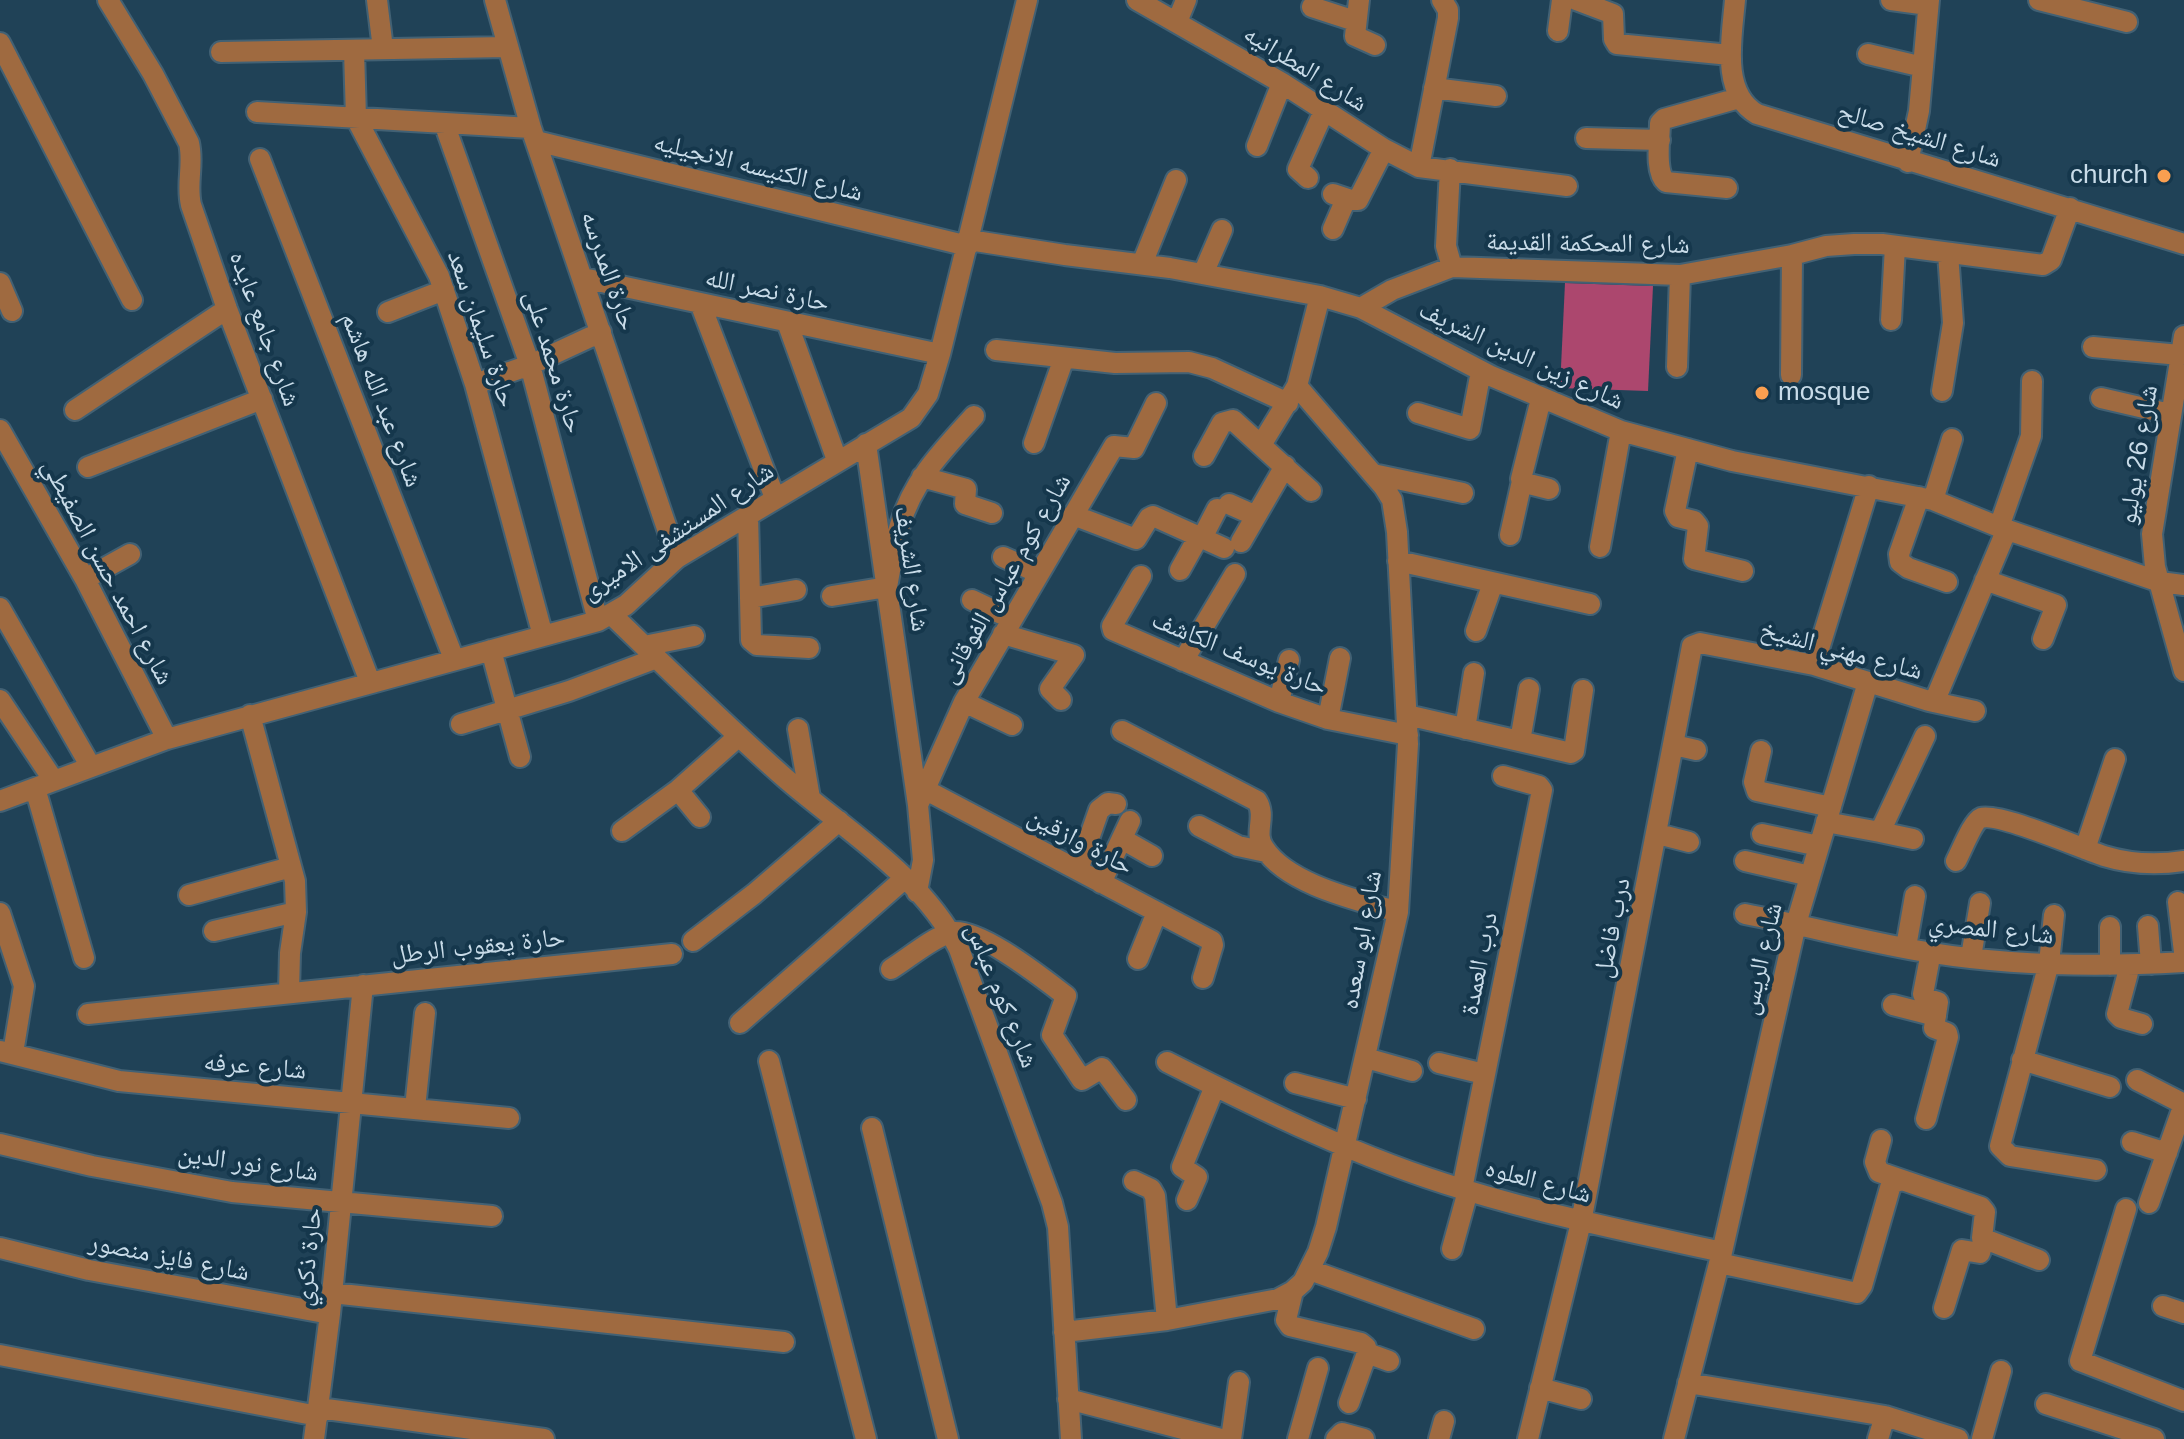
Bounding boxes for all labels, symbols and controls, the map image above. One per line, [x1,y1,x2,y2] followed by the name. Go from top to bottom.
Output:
[1237,19,1373,119] street label: شارع المطرانيه
[1833,96,2005,176] street label: شارع الشيخ صالح
[650,127,866,209] street label: شارع الكنيسه الانجيليه
[2070,160,2148,192] place label: church
[2155,167,2173,185] marker: church
[573,207,643,335] street label: حارة المدرسه
[1486,227,1690,261] street label: شارع المحكمة القديمة
[440,246,522,412] street label: حارة سليمان سعد
[221,247,307,411] street label: شارع جامع عايده
[702,263,832,319] street label: حارة نصر الله
[516,287,590,437] street label: حارة محمد على
[1413,295,1629,417] street label: شارع زين الدين الشريف
[333,308,429,492] street label: شارع عبد الله هاشم
[1778,377,1870,409] place label: mosque
[2113,383,2165,527] street label: شارع 26 يوليو
[1753,384,1771,402] marker: mosque
[34,454,180,690] street label: شارع احمد حسن الصفيطي
[576,456,780,608] street label: شارع المستشفى الاميرى
[933,469,1079,689] street label: شارع كوم عباس الفوقانى
[887,504,935,634] street label: شارع الشريف
[1147,605,1331,703] street label: حارة يوسف الكاشف
[1756,614,1926,688] street label: شارع مهني الشيخ
[1022,801,1138,883] street label: حارة وازقين
[1334,868,1390,1012] street label: شارع ابو سعده
[1588,875,1638,981] street label: درب فاضل
[1734,900,1790,1018] street label: شارع الريس
[1927,908,2055,952] street label: شارع المصري
[1455,910,1505,1018] street label: درب العمدة
[958,919,1044,1073] street label: شارع كوم عباس
[389,922,567,972] street label: حارة يعقوب الرطل
[202,1047,308,1087] street label: شارع عرفه
[176,1139,320,1189] street label: شارع نور الدين
[1482,1153,1594,1211] street label: شارع العلوه
[288,1206,330,1308] street label: حارة ذكري
[86,1227,252,1289] street label: شارع فايز منصور

